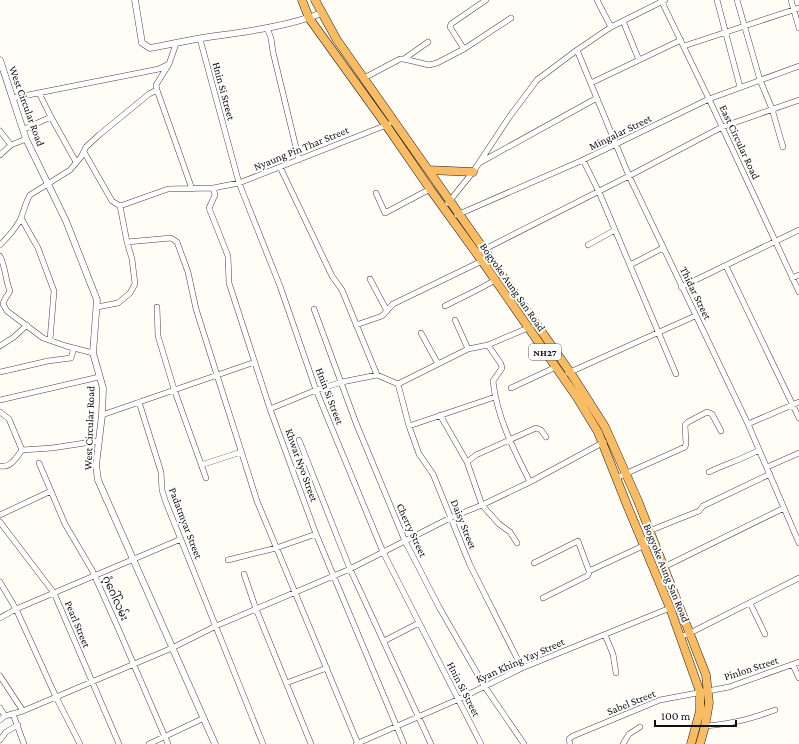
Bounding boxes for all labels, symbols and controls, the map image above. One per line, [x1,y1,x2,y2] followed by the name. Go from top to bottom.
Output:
[210,61,238,122] street label: Hnin Si Street
[7,64,47,148] street label: West Circular Road
[717,103,763,181] street label: East Circular Road
[587,112,654,153] street label: Mingalar Street
[252,123,351,173] street label: Nyaung Pin Thar Street
[477,241,548,334] street label: Bogyoke Aung San Road
[678,265,714,322] street label: Thidar Street
[529,344,561,360] road number: NH27
[314,366,346,426] street label: Hnin Si Street
[82,386,96,470] street label: West Circular Road
[282,427,321,504] street label: Khwar Nyo Street
[166,486,205,561] street label: Padatmyar Street
[448,497,480,551] street label: Daisy Street
[393,501,430,560] street label: Cherry Street
[641,522,692,625] street label: Bogyoke Aung San Road
[99,573,132,623] street label: ဂံ့ဂေါ်လမ်း
[63,599,93,650] street label: Pearl Street
[474,635,567,686] street label: Kyan Khing Yay Street
[722,653,780,682] street label: Pinlon Street
[445,660,483,719] street label: Hnin Si Street
[605,687,657,717] street label: Sabel Street
[655,702,736,728] scale bar
[661,709,691,723] text: 100 m

